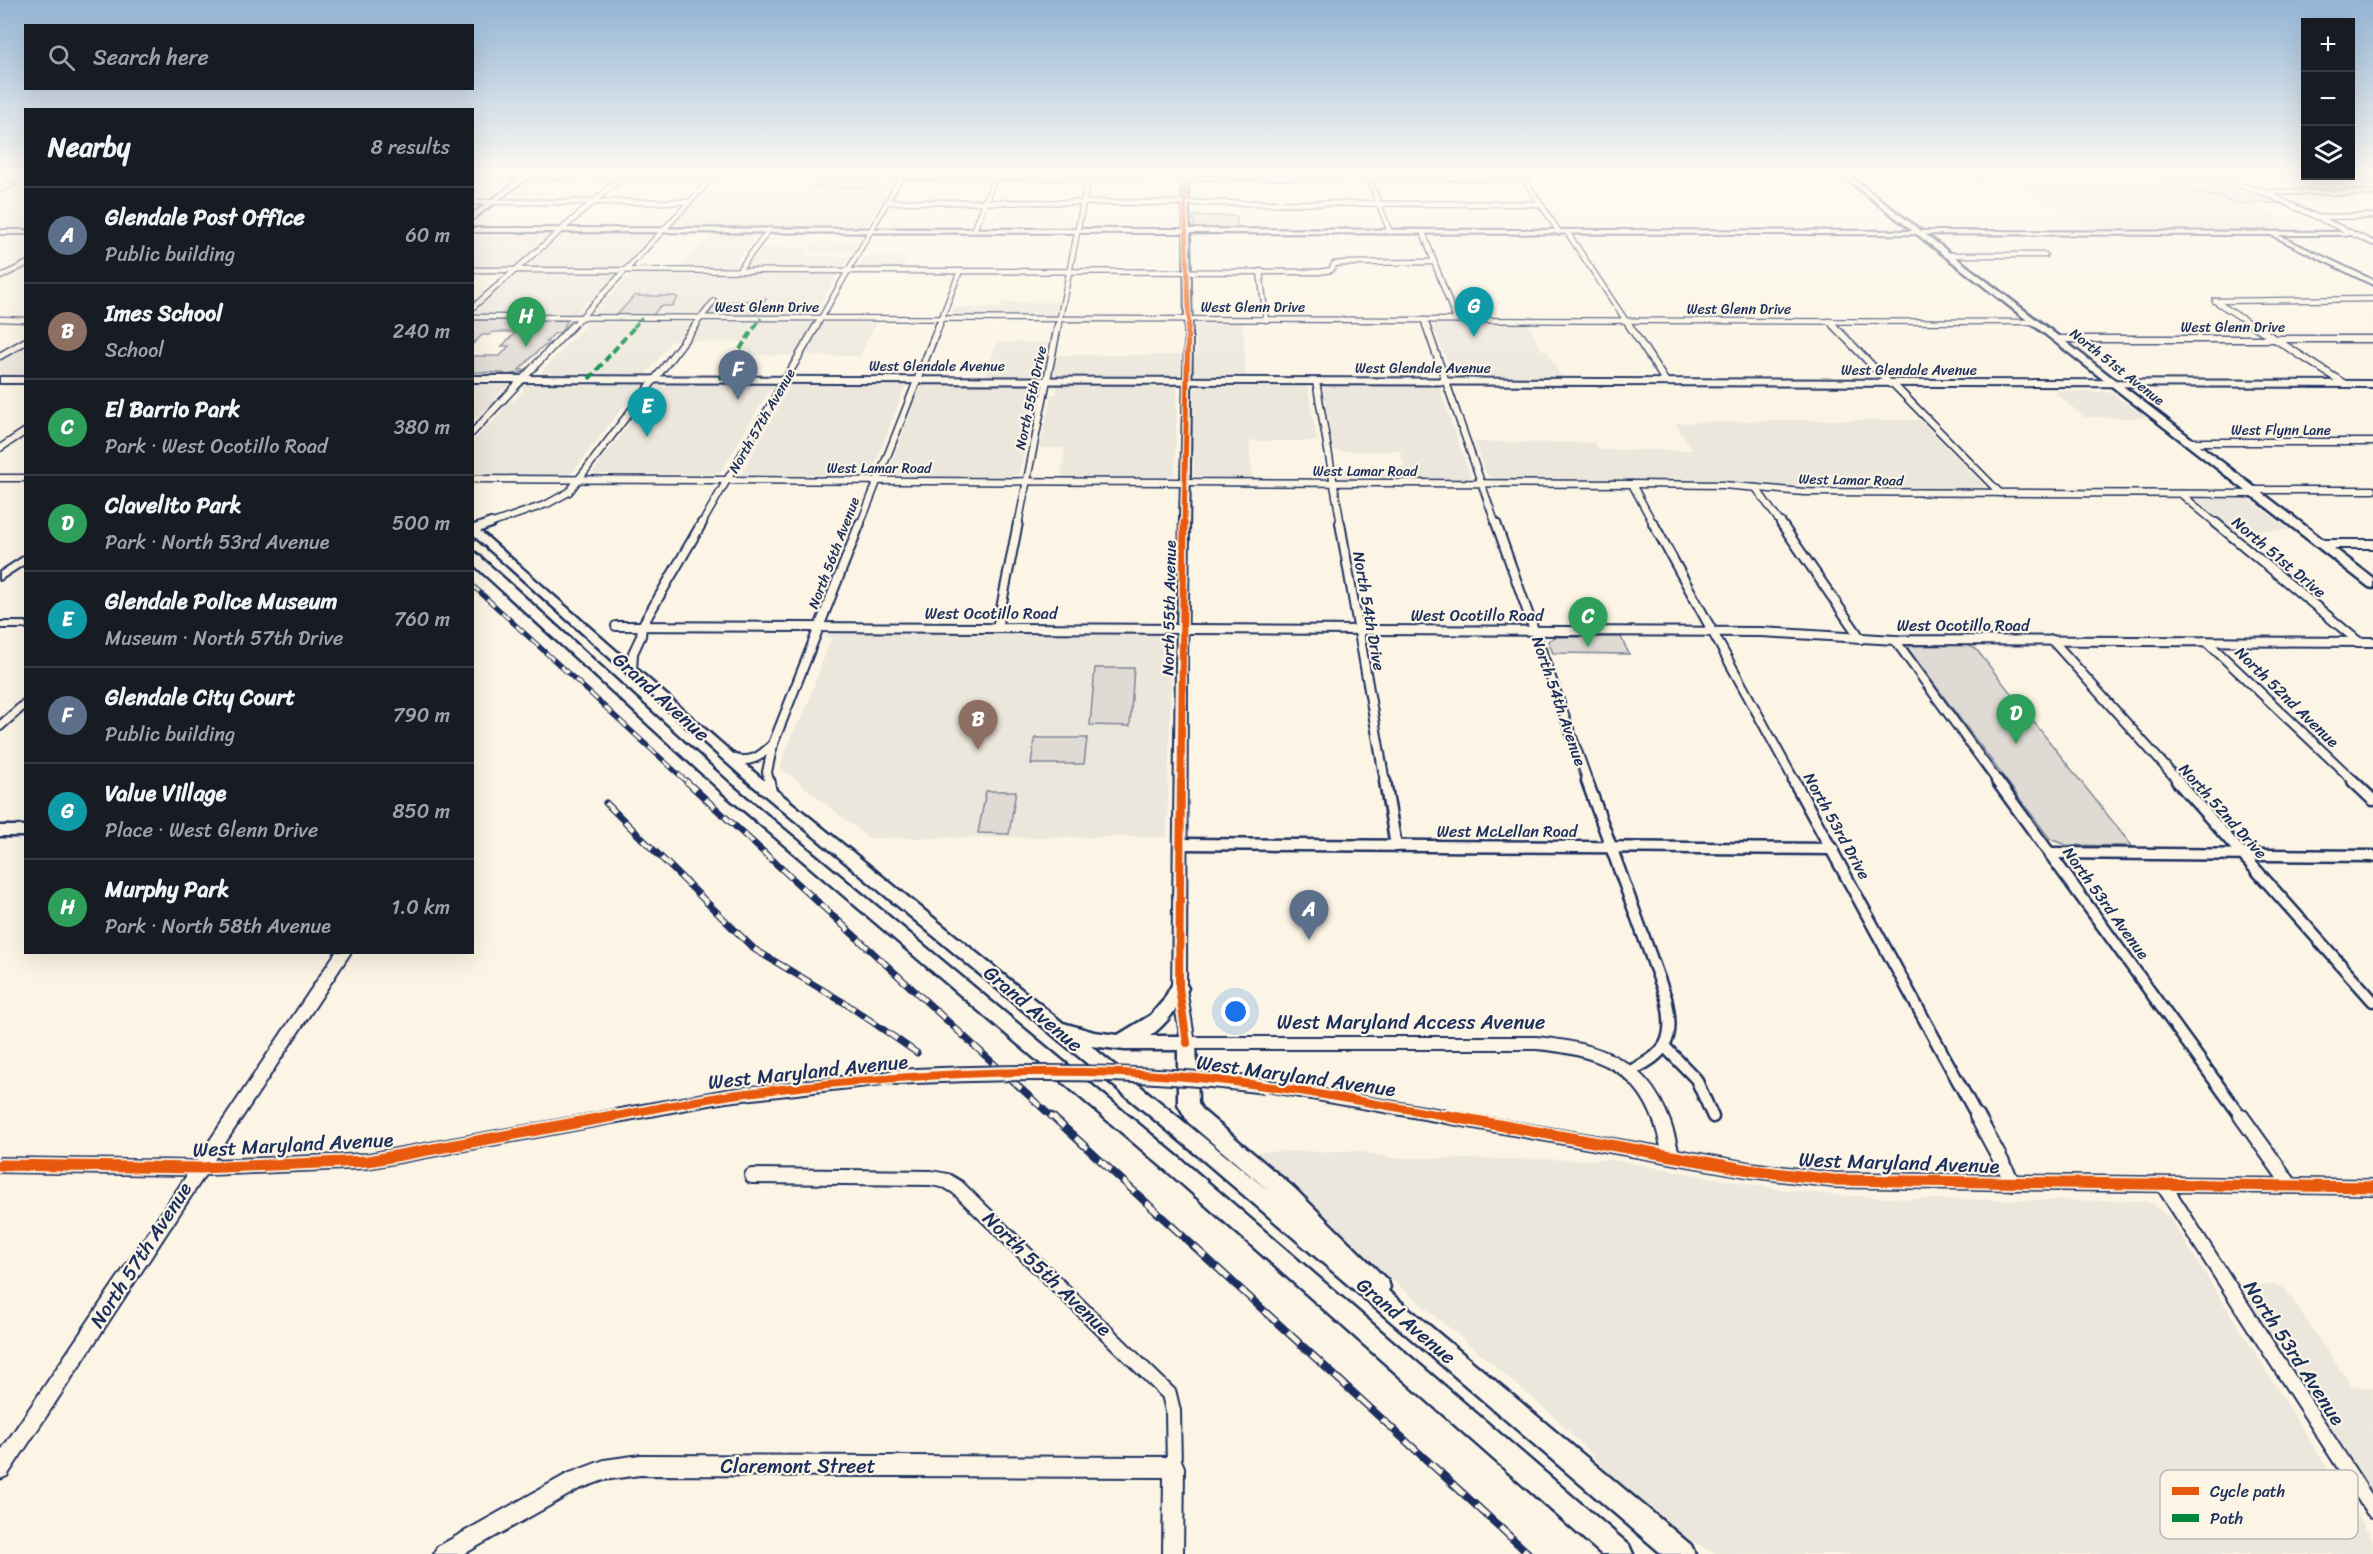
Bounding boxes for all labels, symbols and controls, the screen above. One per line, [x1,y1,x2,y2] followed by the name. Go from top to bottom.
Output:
[2301,18,2355,180] map controls
[2301,18,2355,72] button: +
[24,24,474,90] search box
[93,38,209,77] text: Search here
[45,41,78,74] icon: search
[2301,72,2355,126] button: −
[48,124,130,170] text: Nearby
[2301,126,2355,180] button: layers
[371,130,450,165] text: 8 results
[105,198,305,237] text: Glendale Post Office
[61,218,74,253] text: A
[405,218,450,253] text: 60 m
[105,237,235,272] text: Public building
[1454,288,1494,337] pin: G
[105,294,222,333] text: Imes School
[715,295,819,320] street label: West Glenn Drive
[1201,295,1305,320] street label: West Glenn Drive
[1687,297,1791,322] street label: West Glenn Drive
[506,298,546,347] pin: H
[61,314,74,349] text: B
[393,314,450,349] text: 240 m
[2181,315,2285,340] street label: West Glenn Drive
[2064,322,2170,412] street label: North 51st Avenue
[105,333,164,368] text: School
[1008,344,1054,452] street label: North 55th Drive
[718,350,758,400] pin: F
[869,354,1005,379] street label: West Glendale Avenue
[1355,356,1491,381] street label: West Glendale Avenue
[1841,358,1977,383] street label: West Glendale Avenue
[722,363,802,478] street label: North 57th Avenue
[628,388,666,437] pin: E
[105,390,240,429] text: El Barrio Park
[61,410,74,445] text: C
[394,410,450,445] text: 380 m
[2231,418,2331,443] street label: West Flynn Lane
[105,429,328,464] text: Park · West Ocotillo Road
[827,456,933,481] street label: West Lamar Road
[1313,459,1419,484] street label: West Lamar Road
[1798,467,1905,493] street label: West Lamar Road
[105,486,242,525] text: Clavelito Park
[801,493,867,613] street label: North 56th Avenue
[62,506,73,541] text: D
[392,506,450,541] text: 500 m
[2225,508,2333,606] street label: North 51st Drive
[105,525,329,560] text: Park · North 53rd Avenue
[1153,540,1185,676] street label: North 55th Avenue
[1344,549,1394,673] street label: North 54th Drive
[105,582,337,621] text: Glendale Police Museum
[1568,598,1608,647] pin: C
[925,599,1059,628] street label: West Ocotillo Road
[1411,601,1545,630] street label: West Ocotillo Road
[62,602,73,637] text: E
[394,602,450,637] text: 760 m
[1897,611,2031,640] street label: West Ocotillo Road
[105,621,343,656] text: Museum · North 57th Drive
[1523,632,1595,770] street label: North 54th Avenue
[2228,639,2346,755] street label: North 52nd Avenue
[604,643,718,751] street label: Grand Avenue
[105,678,295,717] text: Glendale City Court
[1996,694,2036,744] pin: D
[62,698,73,733] text: F
[393,698,450,733] text: 790 m
[958,700,998,750] pin: B
[105,717,235,752] text: Public building
[2171,756,2275,866] street label: North 52nd Drive
[1795,767,1879,885] street label: North 53rd Drive
[105,774,226,813] text: Value Village
[61,794,74,829] text: G
[393,794,450,829] text: 850 m
[105,813,318,848] text: Place · West Glenn Drive
[1437,817,1579,846] street label: West McLellan Road
[2055,840,2157,966] street label: North 53rd Avenue
[105,870,229,909] text: Murphy Park
[60,890,75,925] text: H
[392,890,450,925] text: 1.0 km
[1290,890,1328,940] pin: A
[105,909,331,944] text: Park · North 58th Avenue
[975,956,1091,1062] street label: Grand Avenue
[1221,997,1250,1026] your location
[1277,1005,1545,1040] street label: West Maryland Access Avenue
[706,1044,910,1100] street label: West Maryland Avenue
[1194,1045,1398,1107] street label: West Maryland Avenue
[192,1122,395,1168] street label: West Maryland Avenue
[1798,1142,2000,1184] street label: West Maryland Avenue
[80,1174,202,1335] street label: North 57th Avenue
[974,1203,1120,1346] street label: North 55th Avenue
[1348,1268,1464,1374] street label: Grand Avenue
[2234,1273,2355,1433] street label: North 53rd Avenue
[721,1449,876,1484] street label: Claremont Street
[2160,1470,2358,1539] legend
[2210,1477,2285,1506] text: Cycle path
[2210,1504,2243,1533] text: Path

